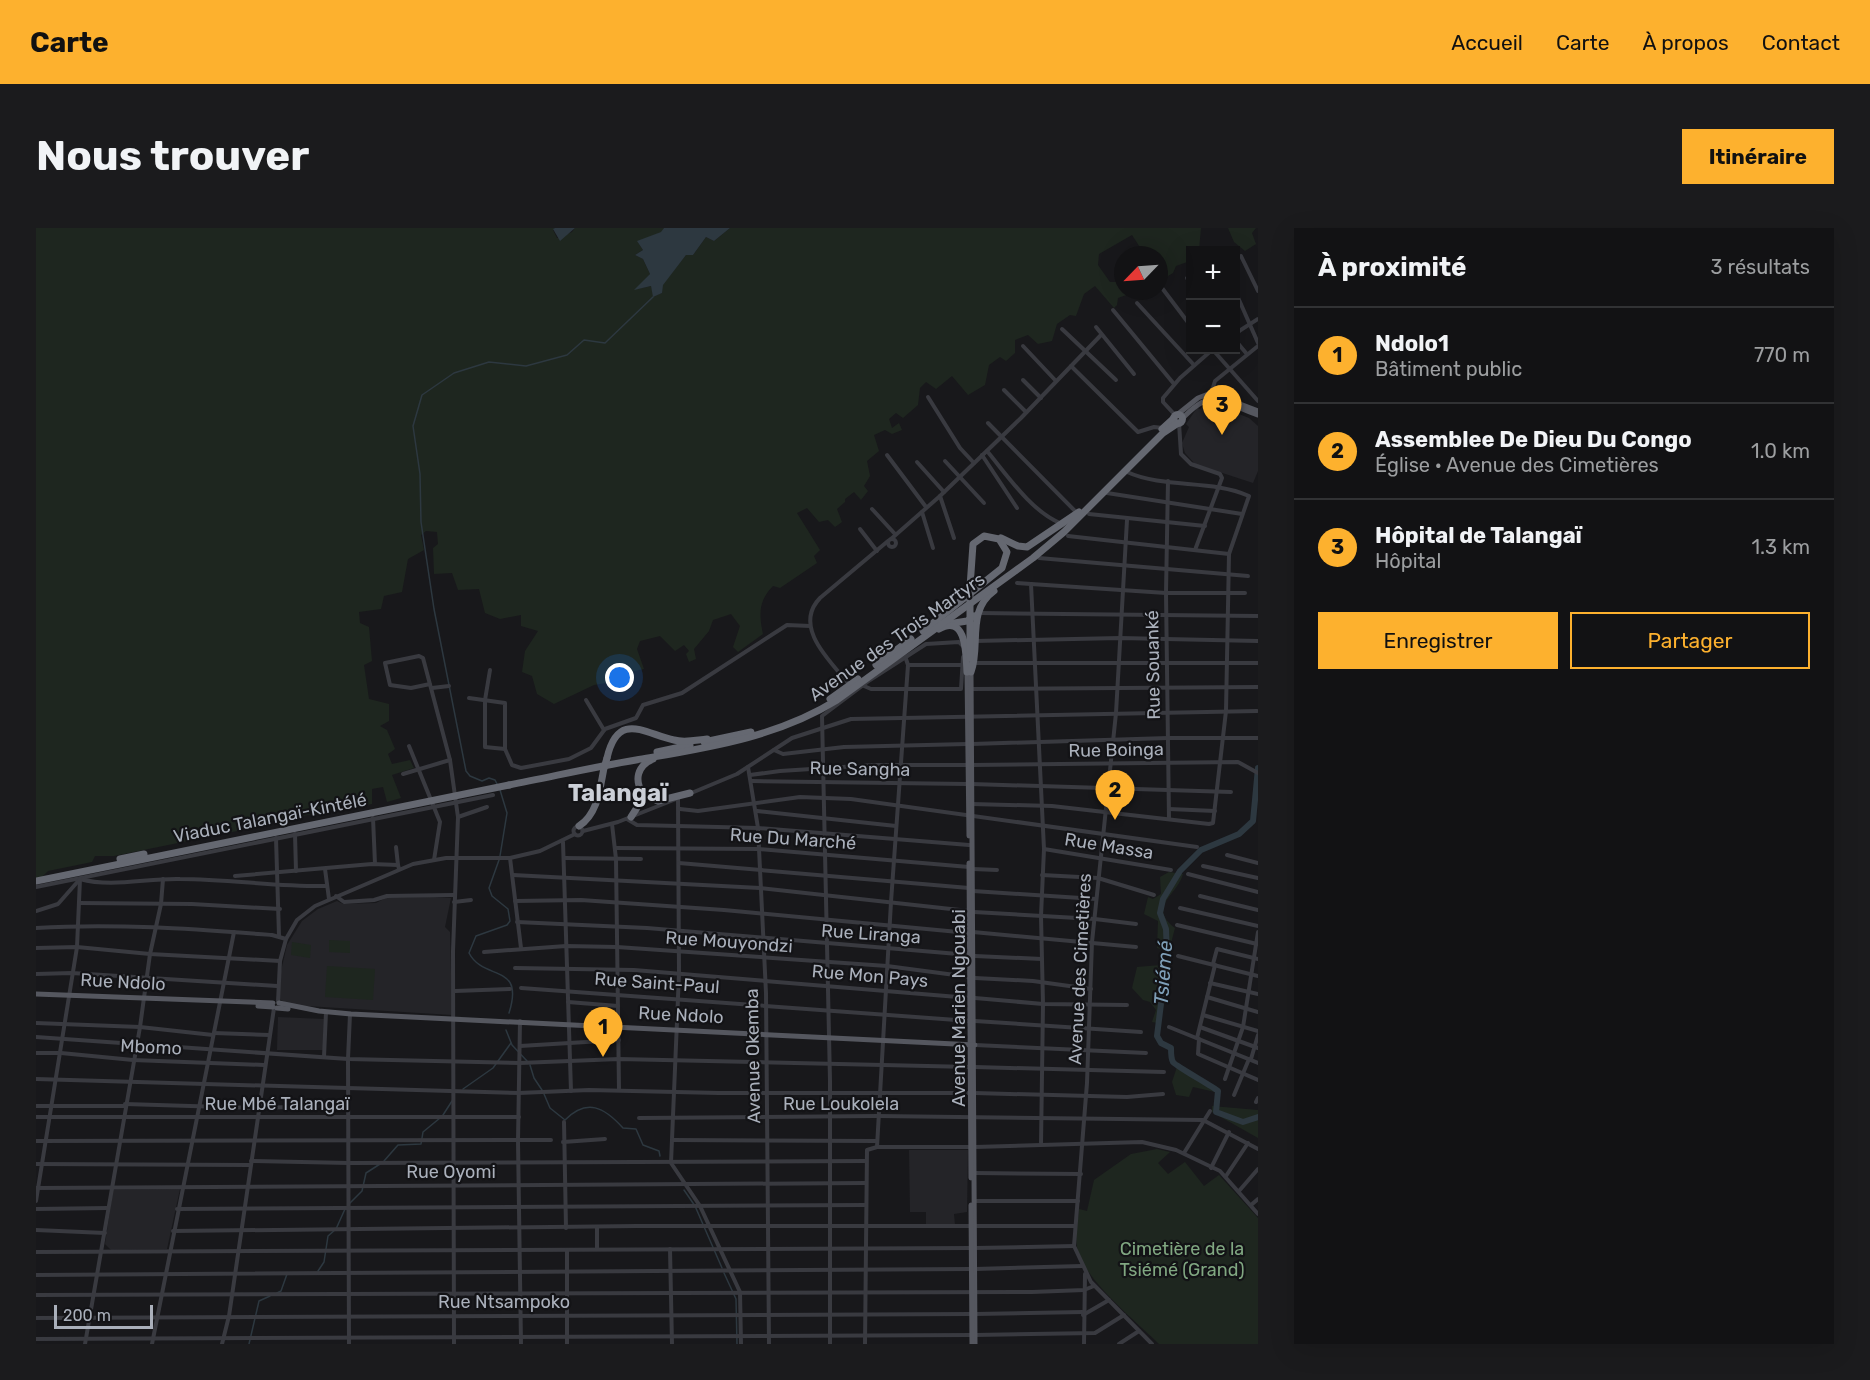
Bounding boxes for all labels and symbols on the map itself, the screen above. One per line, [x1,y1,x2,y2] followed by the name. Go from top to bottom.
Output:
[1114,246,1168,300] north arrow
[1202,386,1242,435] pin: 3
[805,568,989,706] street label: Avenue des Trois Martyrs
[1141,610,1165,720] street label: Rue Souanké
[605,663,634,692] your location
[1068,738,1164,762] street label: Rue Boinga
[809,757,911,781] street label: Rue Sangha
[1096,770,1134,820] pin: 2
[568,779,669,807] district label: Talangaï
[171,788,369,848] street label: Viaduc Talangaï-Kintélé
[729,824,857,854] street label: Rue Du Marché
[1063,828,1155,864] street label: Rue Massa
[1064,873,1096,1065] street label: Avenue des Cimetières
[948,909,970,1107] street label: Avenue Marien Ngouabi
[820,920,922,948] street label: Rue Liranga
[665,927,793,957] street label: Rue Mouyondzi
[1149,940,1177,1006] water label: Tsiémé
[811,960,929,992] street label: Rue Mon Pays
[594,968,720,998] street label: Rue Saint-Paul
[80,969,166,995] street label: Rue Ndolo
[741,988,765,1124] street label: Avenue Okemba
[638,1002,724,1028] street label: Rue Ndolo
[584,1008,622,1057] pin: 1
[120,1034,182,1060] street label: Mbomo
[204,1093,350,1115] street label: Rue Mbé Talangaï
[783,1093,899,1115] street label: Rue Loukolela
[406,1161,496,1183] street label: Rue Oyomi
[1119,1238,1245,1281] park label: Cimetière de la Tsiémé (Grand)
[438,1291,570,1313] street label: Rue Ntsampoko
[54,1302,153,1330] scale bar

